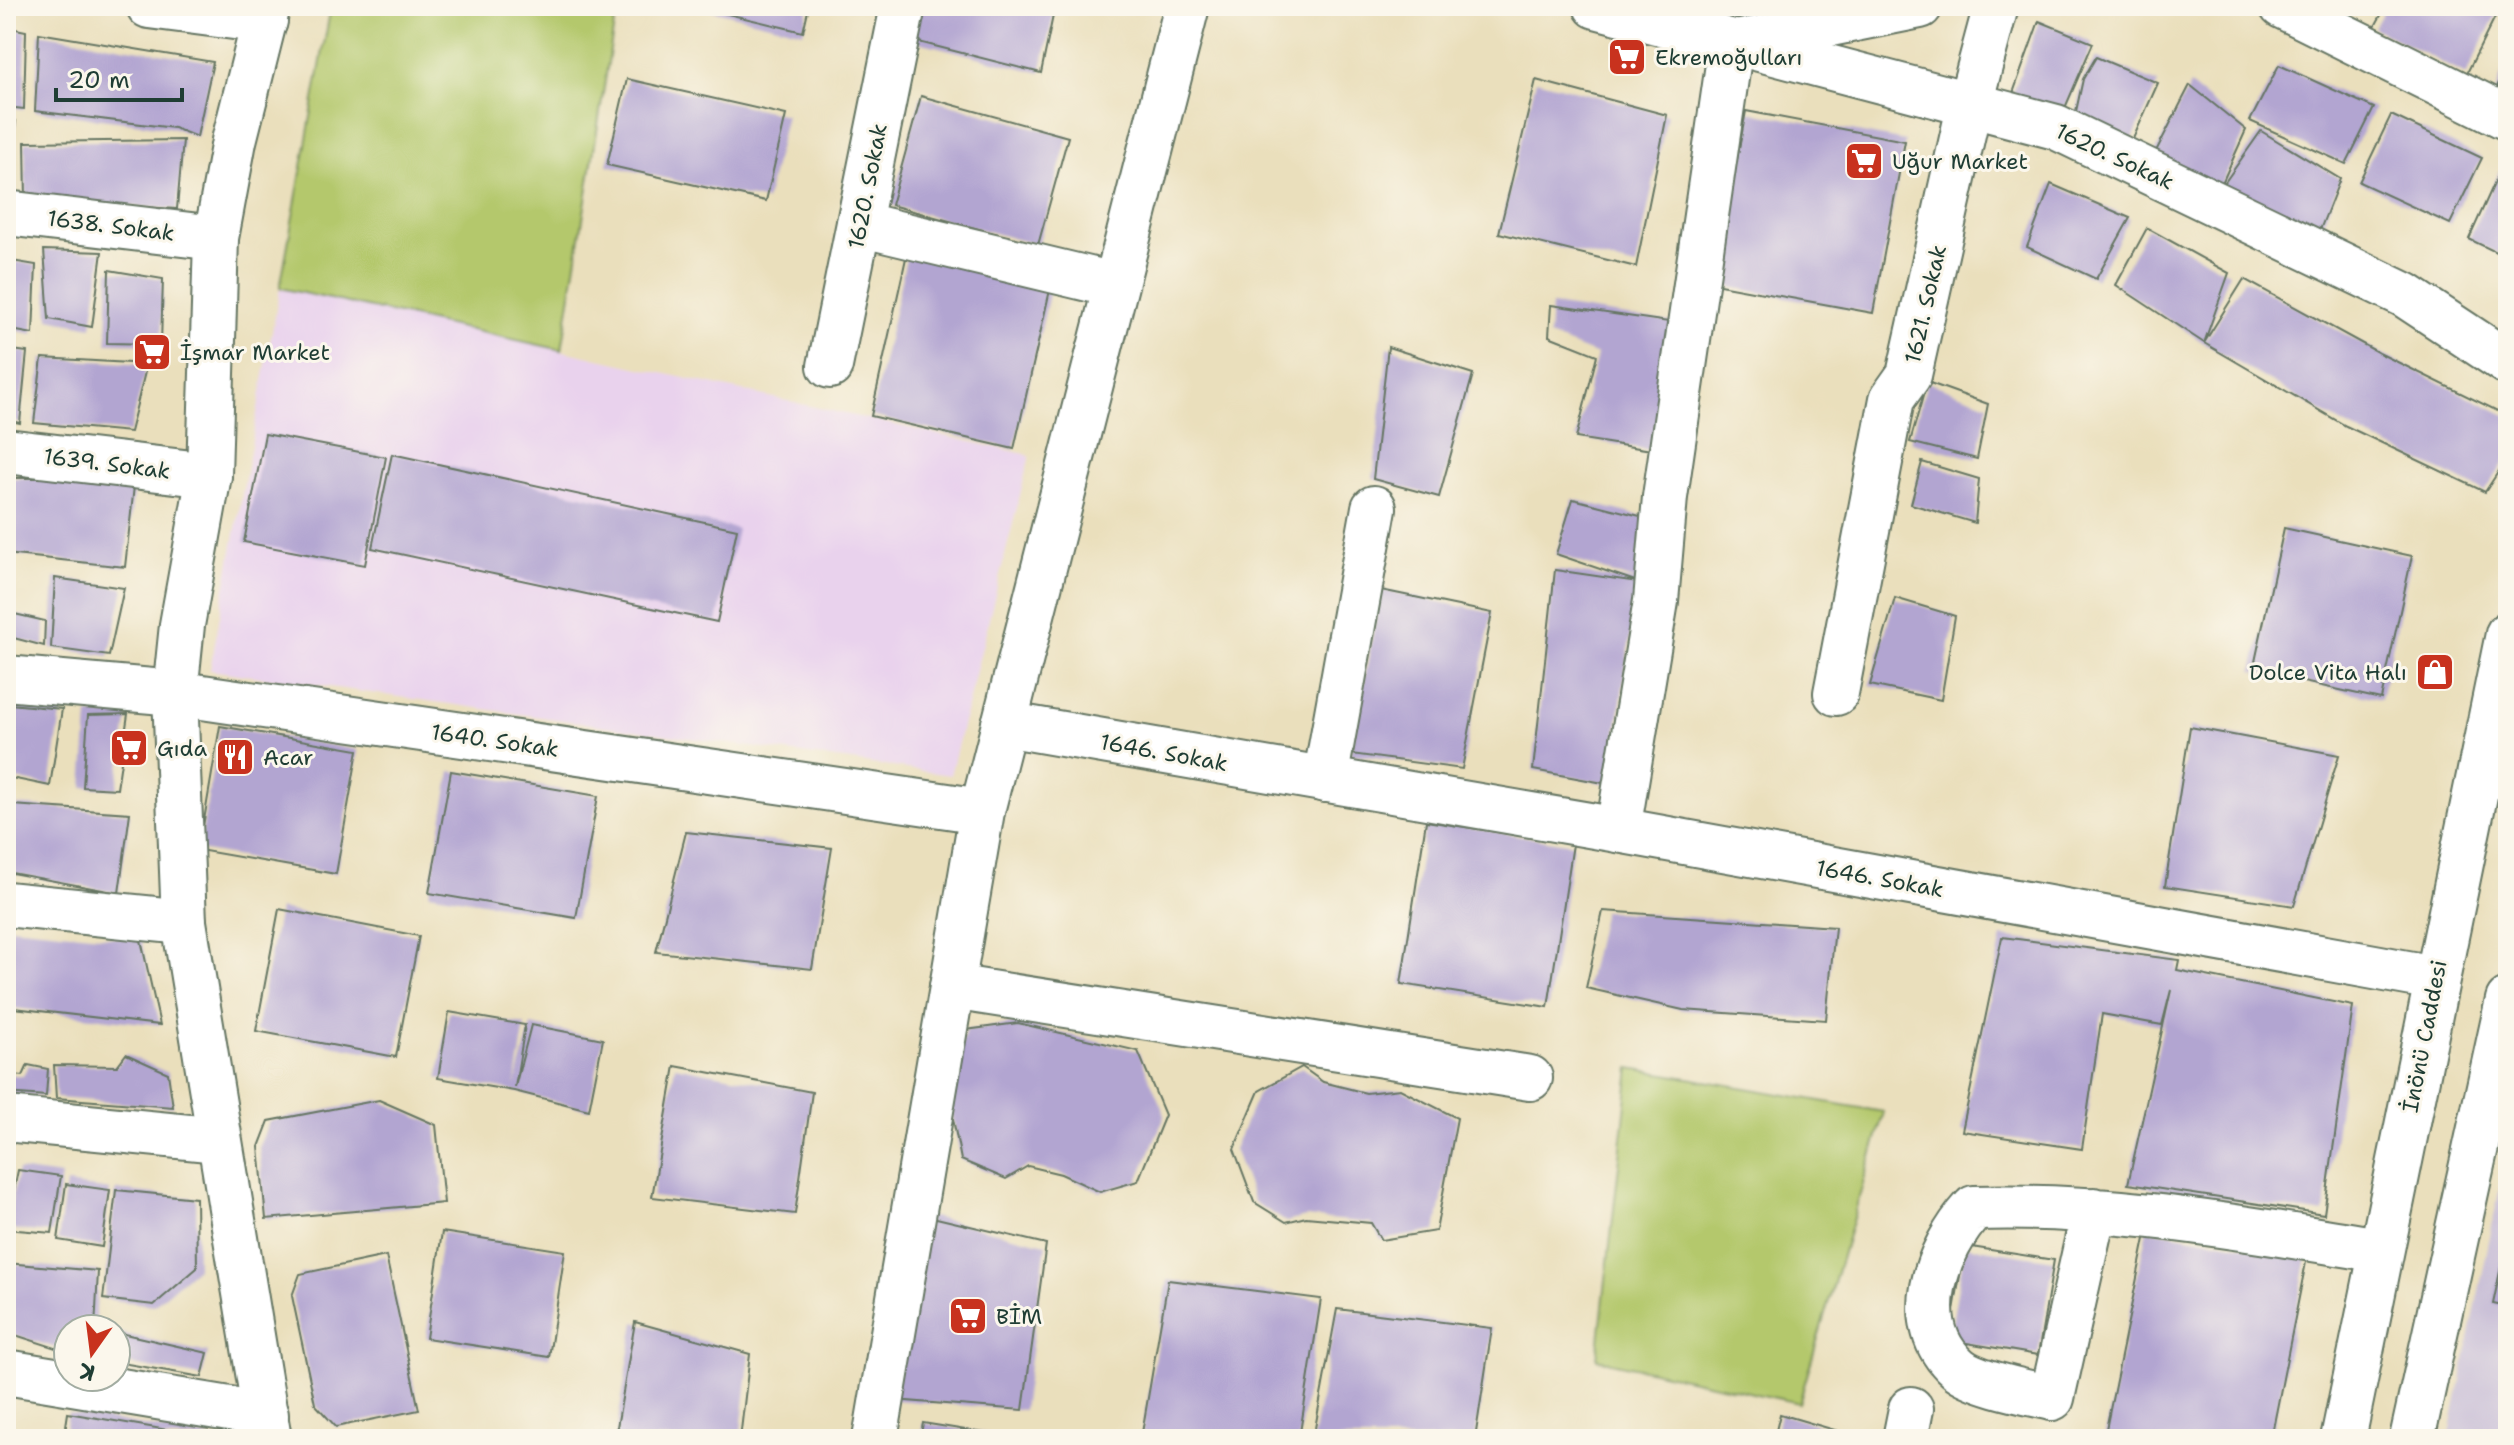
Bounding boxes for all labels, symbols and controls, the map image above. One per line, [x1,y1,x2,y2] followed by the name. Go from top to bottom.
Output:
[1606,36,1648,78] supermarket icon: Ekremoğulları
[1655,43,1803,72] place label: Ekremoğulları
[56,52,182,102] scale bar
[68,64,130,96] text: 20 m
[2051,116,2179,197] street label: 1620. Sokak
[841,121,894,251] street label: 1620. Sokak
[1843,140,1885,182] supermarket icon: Uğur Market
[1892,147,2028,176] place label: Uğur Market
[46,203,176,248] street label: 1638. Sokak
[1898,242,1953,366] street label: 1621. Sokak
[131,331,173,373] supermarket icon: İşmar Market
[180,338,330,367] place label: İşmar Market
[42,441,172,486] street label: 1639. Sokak
[2414,651,2456,693] shop icon: Dolce Vita Halı
[2249,658,2407,687] place label: Dolce Vita Halı
[429,717,561,764] street label: 1640. Sokak
[108,727,150,769] supermarket icon: Gıda
[1098,727,1230,778] street label: 1646. Sokak
[157,734,208,763] place label: Gıda
[214,736,256,778] restaurant icon: Acar
[263,743,314,772] place label: Acar
[1814,853,1946,904] street label: 1646. Sokak
[2396,957,2453,1115] street label: İnönü Caddesi
[947,1295,989,1337] supermarket icon: BİM
[996,1302,1042,1331] place label: BİM
[52,1313,132,1393] north arrow
[76,1356,98,1388] text: K

